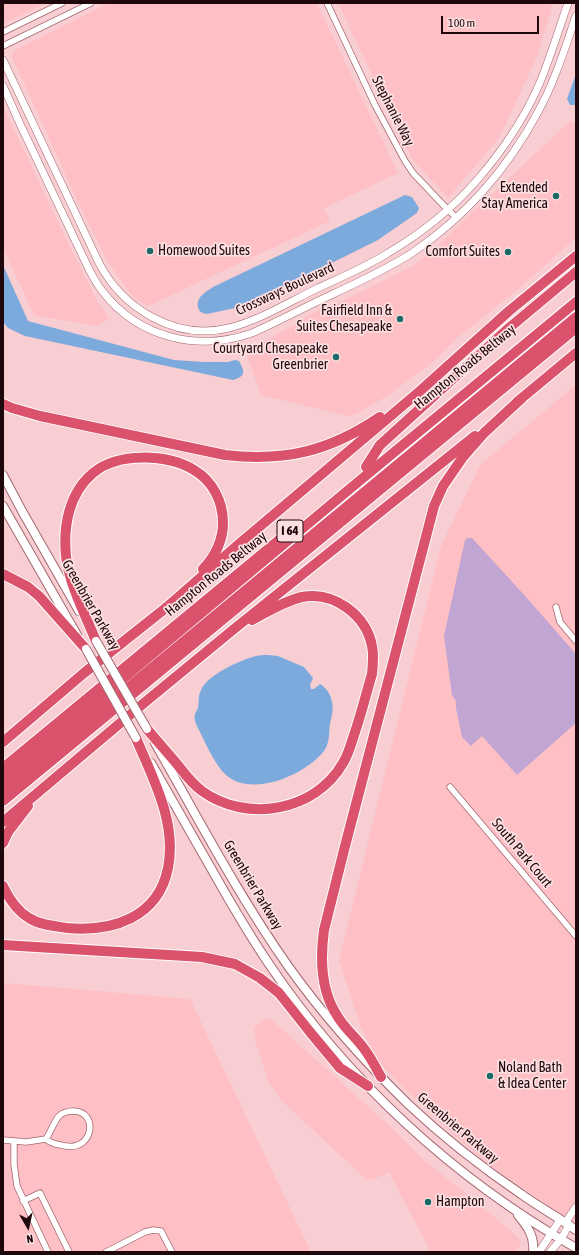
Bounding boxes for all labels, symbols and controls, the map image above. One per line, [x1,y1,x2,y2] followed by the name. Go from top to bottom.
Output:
[443,8,541,34] scale bar
[448,16,475,30] text: 100 m
[368,73,418,149] street label: Stephanie Way
[482,180,548,212] place label: Extended Stay America
[551,191,561,201] marker: Extended Stay America
[158,243,250,259] place label: Homewood Suites
[426,244,500,260] place label: Comfort Suites
[145,246,155,256] marker: Homewood Suites
[503,247,513,257] marker: Comfort Suites
[233,259,337,319] street label: Crossways Boulevard
[296,303,392,336] place label: Fairfield Inn & Suites Chesapeake
[395,314,405,324] marker: Fairfield Inn & Suites Chesapeake
[411,321,519,413] street label: Hampton Roads Beltway
[213,341,328,374] place label: Courtyard Chesapeake Greenbrier
[331,352,341,362] marker: Courtyard Chesapeake Greenbrier
[277,520,303,542] road number: I 64
[162,528,270,620] street label: Hampton Roads Beltway
[58,557,124,653] street label: Greenbrier Parkway
[488,815,556,891] street label: South Park Court
[220,837,286,933] street label: Greenbrier Parkway
[498,1060,566,1092] place label: Noland Bath & Idea Center
[485,1071,495,1081] marker: Noland Bath & Idea Center
[414,1089,502,1167] street label: Greenbrier Parkway
[436,1194,485,1210] place label: Hampton
[423,1197,433,1207] marker: Hampton
[8,1207,48,1247] north arrow
[26,1232,34,1245] text: N

